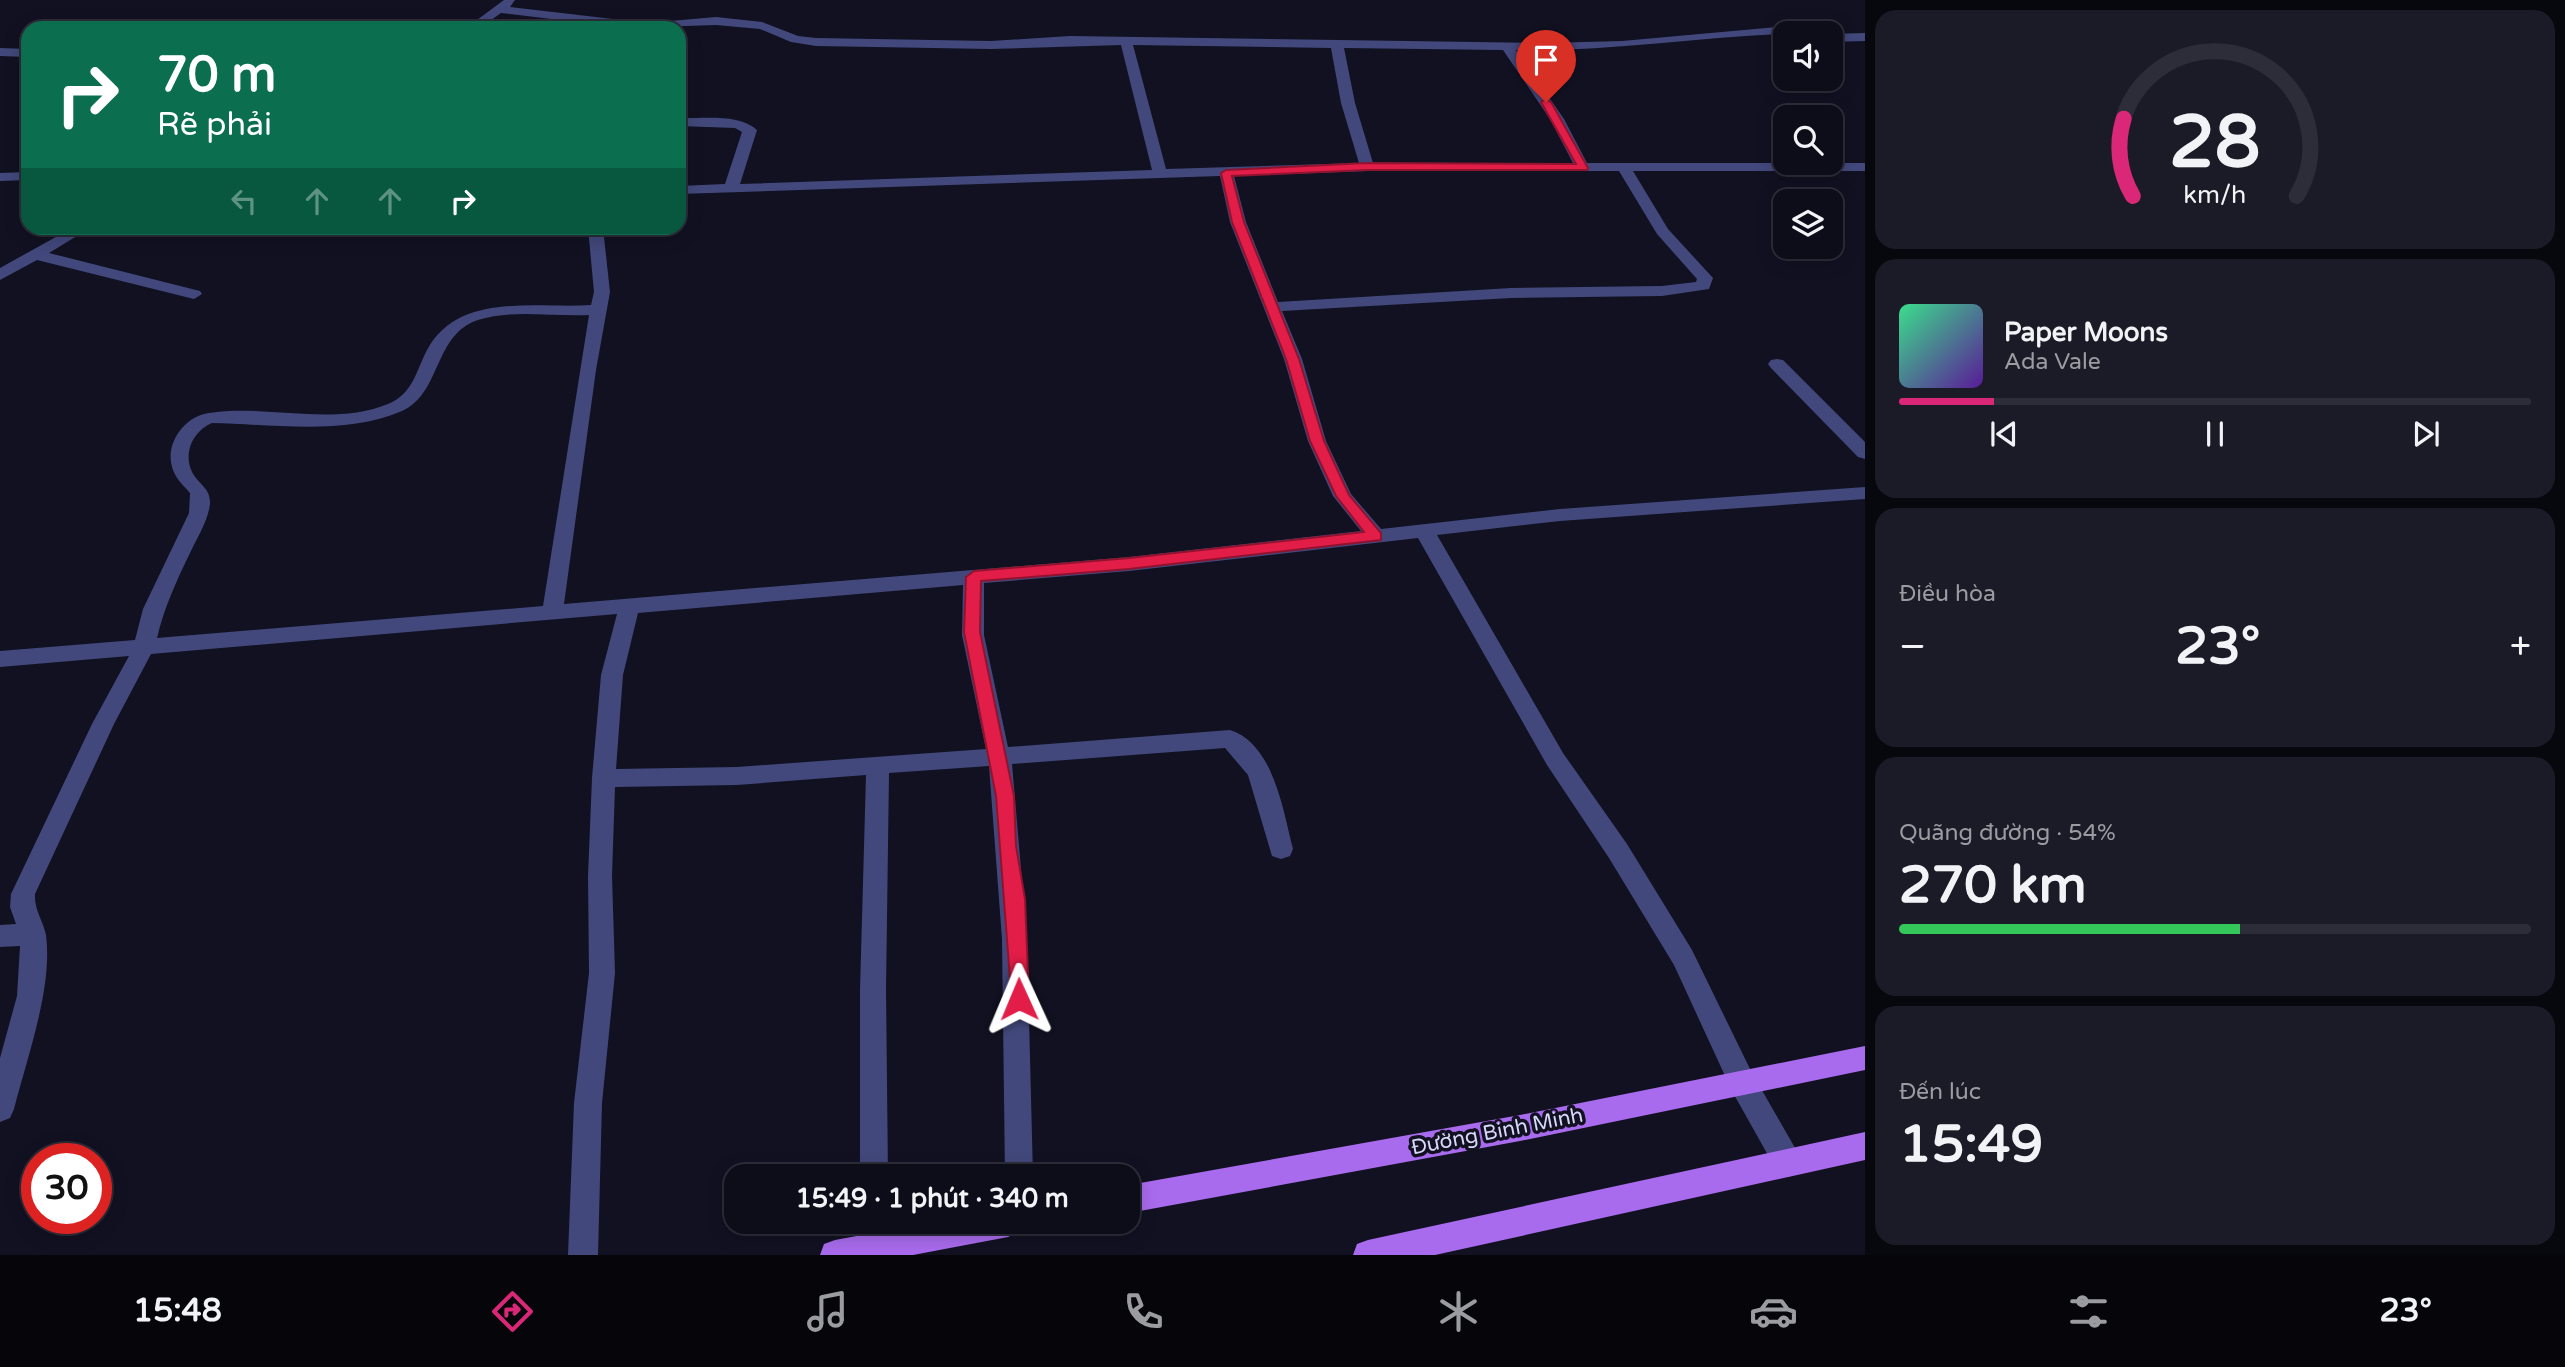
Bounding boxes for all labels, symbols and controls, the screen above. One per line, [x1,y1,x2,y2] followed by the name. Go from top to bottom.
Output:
[1773,21,1843,259] map controls
[1773,21,1843,91] button: sound
[1516,30,1576,102] pin
[1527,41,1565,79] icon: arrive
[157,46,276,105] text: 70 m
[42,49,133,140] icon: right
[2169,99,2261,187] text: 28
[1773,105,1843,175] button: search
[157,106,272,144] text: Rẽ phải
[2184,179,2246,209] text: km/h
[225,182,263,220] icon: left
[298,182,336,220] icon: ahead
[371,182,409,220] icon: ahead
[444,182,482,220] icon: right
[1773,189,1843,259] button: layers
[2004,317,2168,348] text: Paper Moons
[2004,348,2101,376] text: Ada Vale
[1985,415,2023,453] icon: previous
[2196,415,2234,453] icon: pause
[2407,415,2445,453] icon: next
[1899,580,1996,608] text: Điều hòa
[2175,615,2260,678] text: 23°
[1899,624,1926,670] text: −
[2510,624,2531,670] text: +
[1899,819,2116,847] text: Quãng đường · 54%
[1899,854,2087,917] text: 270 km
[982,962,1056,1036] position arrow
[1899,1078,1981,1106] text: Đến lúc
[1409,1103,1585,1160] street label: Đường Binh Minh
[1899,1113,2043,1176] text: 15:49
[21,1143,112,1234] speed limit sign: 30
[795,1183,1069,1214] text: 15:49 · 1 phút · 340 m
[488,1287,537,1336] icon: directions
[803,1287,852,1336] icon: music
[1119,1287,1168,1336] icon: phone
[1434,1287,1483,1336] icon: climate
[1749,1287,1798,1336] icon: car
[2064,1287,2113,1336] icon: filters
[133,1292,222,1330] text: 15:48
[2379,1292,2432,1330] text: 23°

